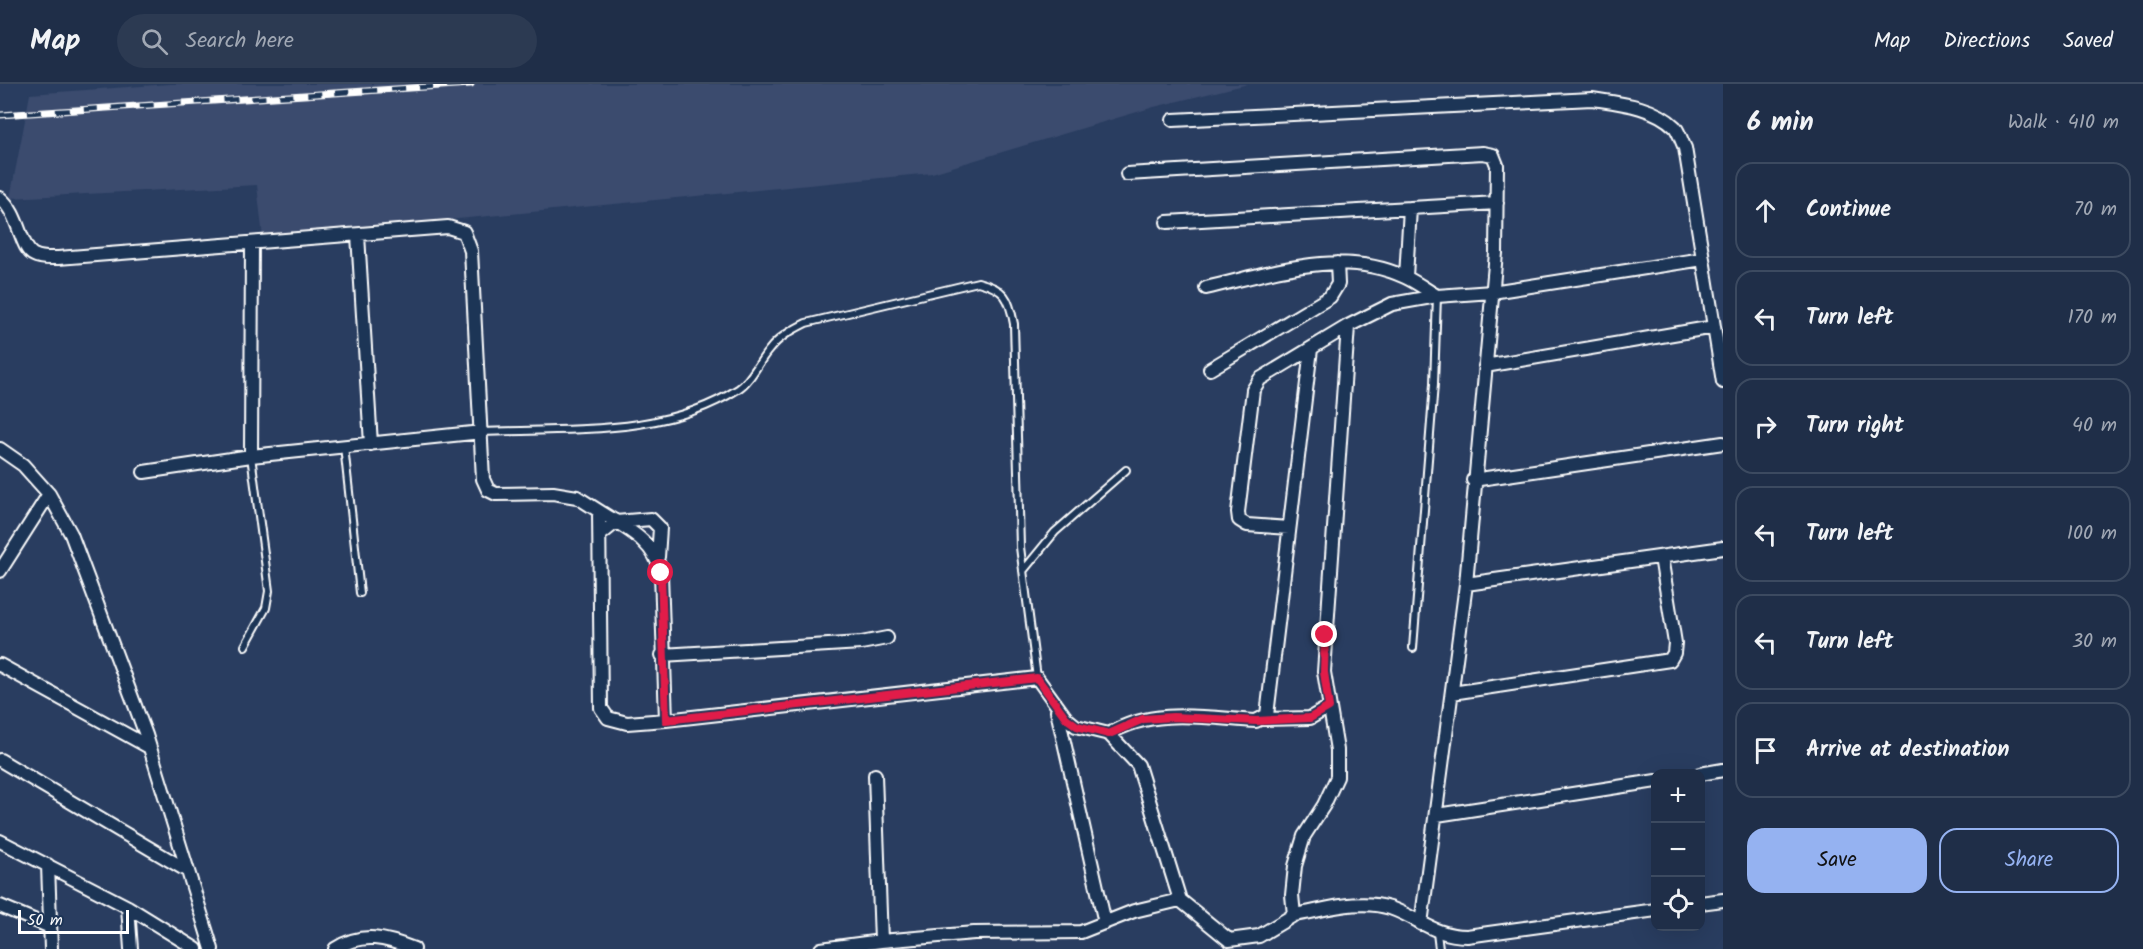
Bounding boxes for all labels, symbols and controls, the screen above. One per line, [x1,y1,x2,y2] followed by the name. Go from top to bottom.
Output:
[117,14,537,68] search box
[30,19,81,64] text: Map
[186,24,294,59] text: Search here
[138,25,171,58] icon: search
[1874,25,1910,58] text: Map
[1943,25,2030,58] text: Directions
[2063,25,2113,58] text: Saved
[1747,102,1814,144] text: 6 min
[2008,107,2119,139] text: Walk · 410 m
[1806,193,1891,228] text: Continue
[1749,194,1782,227] icon: ahead
[2074,194,2117,226] text: 70 m
[1806,301,1893,336] text: Turn left
[1749,302,1782,335] icon: left
[2068,302,2117,334] text: 170 m
[1806,409,1904,444] text: Turn right
[1749,410,1782,443] icon: right
[2072,410,2117,442] text: 40 m
[1806,517,1893,552] text: Turn left
[1749,518,1782,551] icon: left
[2067,518,2117,550] text: 100 m
[647,559,673,585] route start
[1311,621,1337,647] route end
[1806,625,1893,660] text: Turn left
[1749,626,1782,659] icon: left
[2072,626,2117,658] text: 30 m
[1806,733,2009,768] text: Arrive at destination
[1749,734,1782,767] icon: arrive
[1651,769,1705,931] map controls
[1651,769,1705,823] button: +
[1651,823,1705,877] button: −
[1747,828,1927,893] button: Save
[1939,828,2119,893] button: Share
[1651,877,1705,931] button: locate
[18,907,129,934] scale bar
[27,908,63,933] text: 50 m

